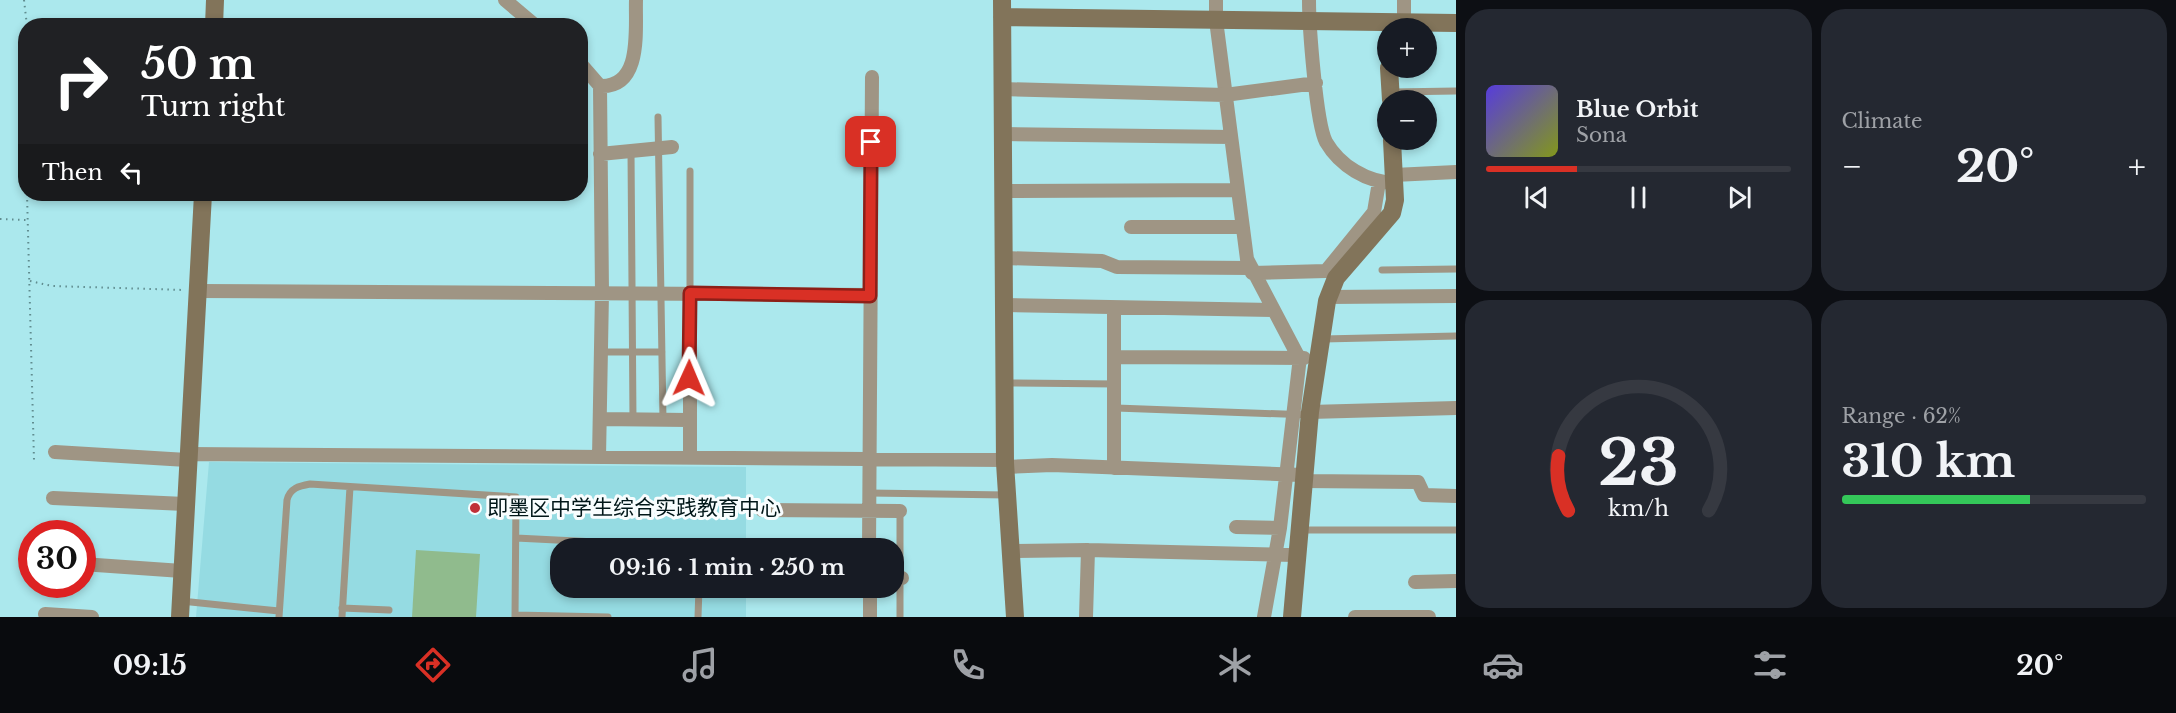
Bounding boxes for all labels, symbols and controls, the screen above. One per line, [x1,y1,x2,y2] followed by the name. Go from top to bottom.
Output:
[1377,18,1437,150] map controls
[1377,18,1437,78] button: +
[141,38,255,90] text: 50 m
[42,42,120,120] icon: right
[141,90,285,123] text: Turn right
[1377,90,1437,150] button: −
[1576,96,1698,123] text: Blue Orbit
[1842,109,1922,133] text: Climate
[845,116,896,167] pin
[1576,123,1627,147] text: Sona
[854,125,887,158] icon: arrive
[1956,138,2034,194] text: 20°
[1842,146,1862,187] text: −
[2128,146,2146,187] text: +
[115,156,148,189] icon: left
[42,159,103,186] text: Then
[1520,181,1553,214] icon: previous
[1622,181,1655,214] icon: pause
[1723,181,1756,214] icon: next
[657,346,721,410] position arrow
[1842,404,1961,428] text: Range · 62%
[1598,424,1678,502] text: 23
[1842,433,2015,489] text: 310 km
[487,495,781,521] place label: 即墨区中学生综合实践教育中心
[1608,495,1669,522] text: km/h
[468,501,482,515] marker: 即墨区中学生综合实践教育中心
[18,520,96,598] speed limit sign: 30
[609,554,845,581] text: 09:16 · 1 min · 250 m
[412,644,454,686] icon: directions
[679,644,721,686] icon: music
[947,644,989,686] icon: phone
[1214,644,1256,686] icon: climate
[1482,644,1524,686] icon: car
[1749,644,1791,686] icon: filters
[113,649,187,682] text: 09:15
[2016,649,2063,682] text: 20°

